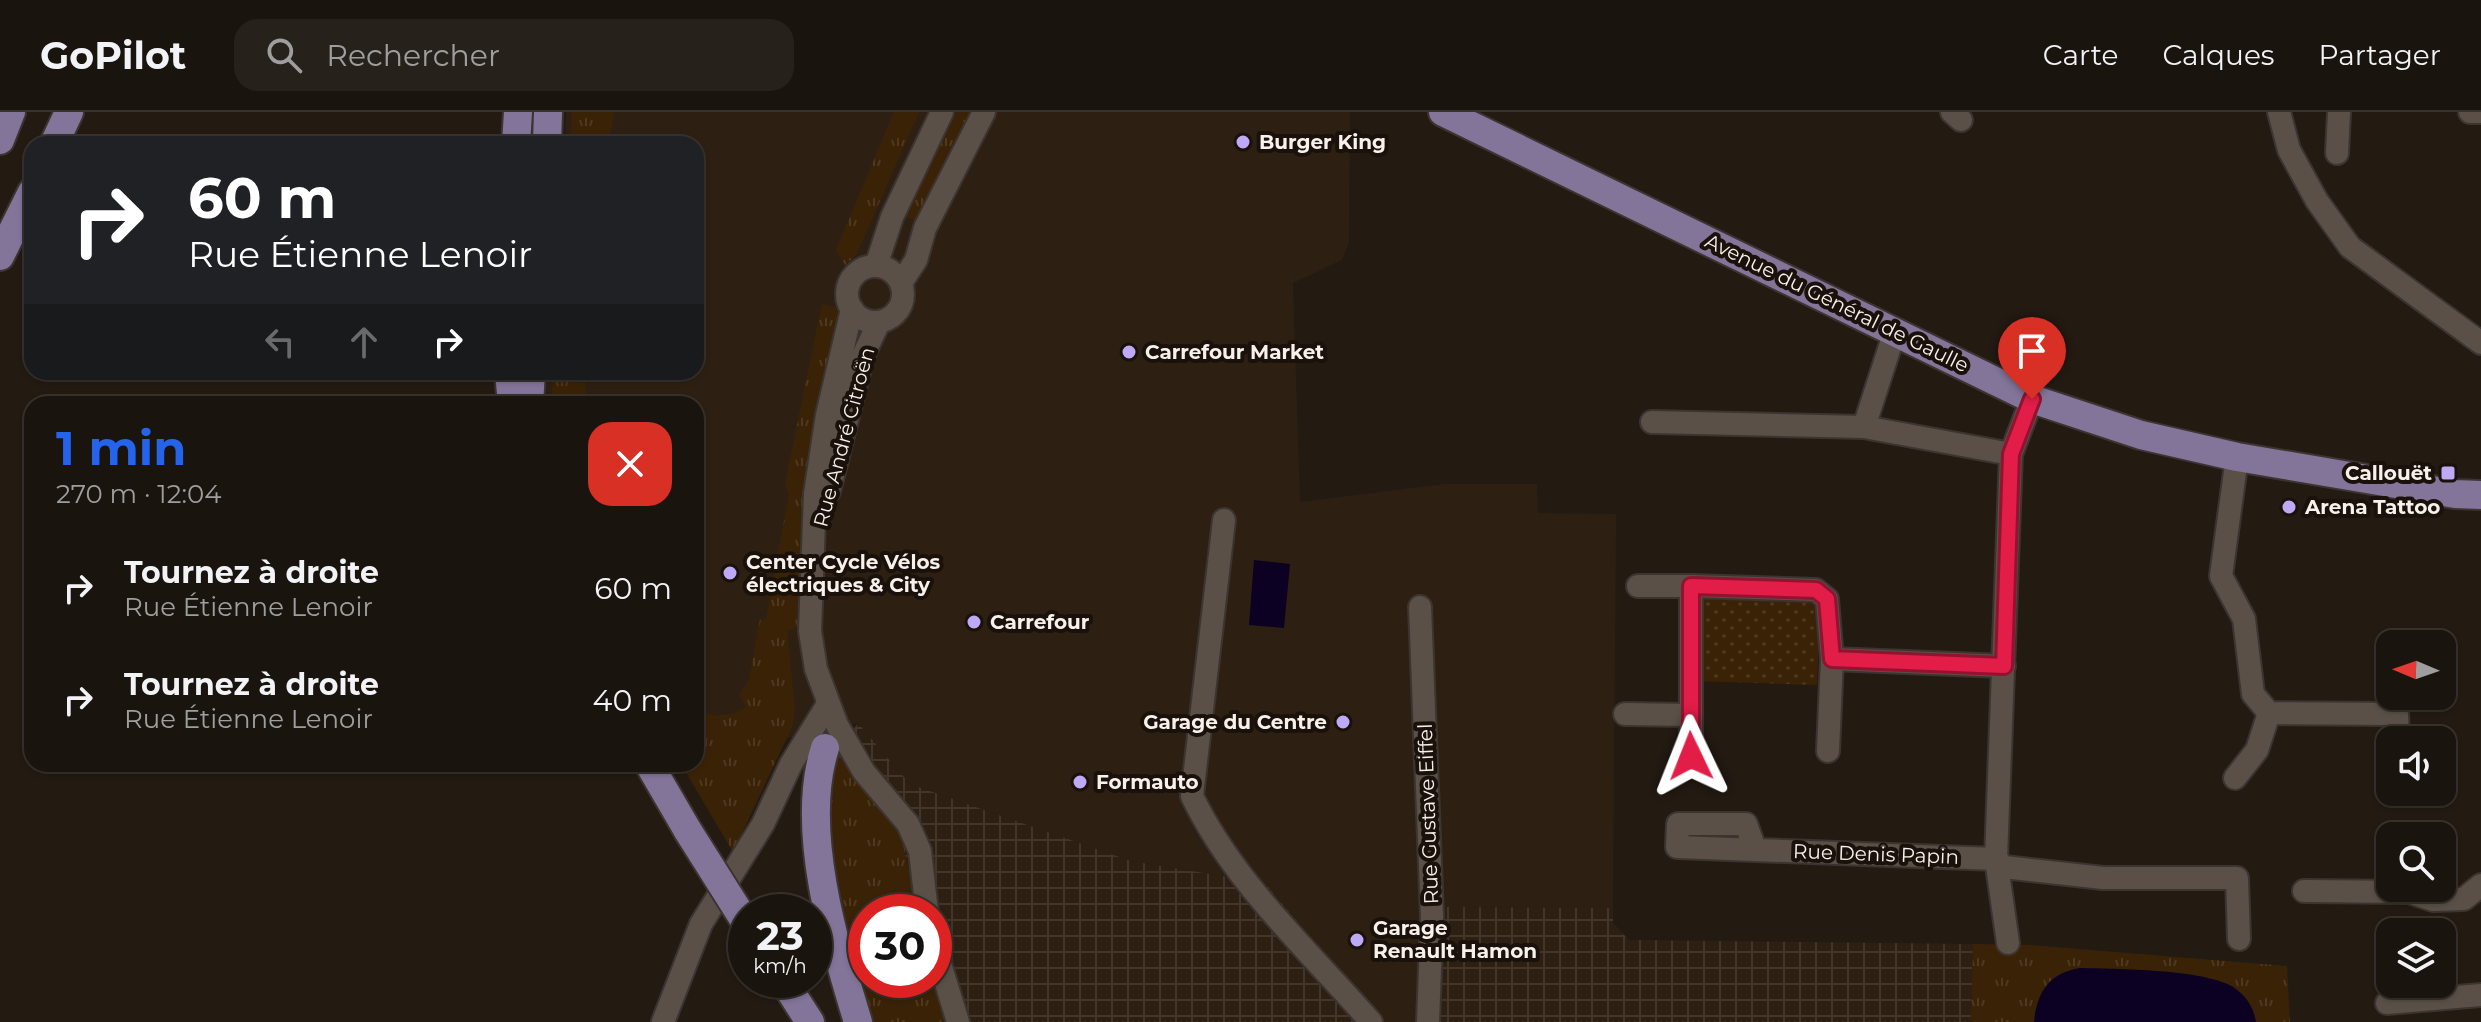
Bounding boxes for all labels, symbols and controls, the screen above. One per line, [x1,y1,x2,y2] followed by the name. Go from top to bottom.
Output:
[234,19,794,91] search box
[40,32,186,79] text: GoPilot
[262,33,306,77] icon: search
[326,37,500,74] text: Rechercher
[2043,38,2118,72] text: Carte
[2162,38,2274,72] text: Calques
[2318,38,2441,72] text: Partager
[1259,130,1386,154] place label: Burger King
[1234,133,1252,151] marker: Burger King
[188,164,336,232] text: 60 m
[56,168,160,272] icon: right
[1701,229,1973,377] street label: Avenue du Général de Gaulle
[188,232,533,276] text: Rue Étienne Lenoir
[1998,317,2066,399] pin
[258,320,302,364] icon: left
[342,320,386,364] icon: ahead
[426,320,470,364] icon: right
[2010,329,2054,373] icon: arrive
[1145,340,1324,364] place label: Carrefour Market
[1120,343,1138,361] marker: Carrefour Market
[808,344,880,530] street label: Rue André Citroën
[56,419,186,477] text: 1 min
[588,422,672,506] button: close
[2345,461,2432,485] place label: Callouët
[2439,464,2457,482] marker: Callouët
[56,478,221,510] text: 270 m · 12:04
[2304,495,2440,519] place label: Arena Tattoo
[2280,498,2298,516] marker: Arena Tattoo
[746,550,941,597] place label: Center Cycle Vélos électriques & City
[124,554,379,591] text: Tournez à droite
[721,564,739,582] marker: Center Cycle Vélos électriques & City
[56,566,100,610] icon: right
[594,570,672,607] text: 60 m
[124,591,373,623] text: Rue Étienne Lenoir
[990,610,1090,634] place label: Carrefour
[965,613,983,631] marker: Carrefour
[2376,630,2456,710] north arrow
[2376,630,2456,998] map controls
[124,666,379,703] text: Tournez à droite
[56,678,100,722] icon: right
[593,682,672,719] text: 40 m
[124,703,373,735] text: Rue Étienne Lenoir
[1143,710,1327,734] place label: Garage du Centre
[1334,713,1352,731] marker: Garage du Centre
[1649,714,1733,798] position arrow
[1413,723,1443,905] street label: Rue Gustave Eiffel
[2376,726,2456,806] button: sound
[1096,770,1199,794] place label: Formauto
[1071,773,1089,791] marker: Formauto
[2376,822,2456,902] button: search
[1793,839,1959,869] street label: Rue Denis Papin
[848,894,952,998] speed limit sign: 30
[756,911,804,960] text: 23
[1373,916,1537,963] place label: Garage Renault Hamon
[2376,918,2456,998] button: layers
[1348,931,1366,949] marker: Garage Renault Hamon
[753,954,807,978] text: km/h

